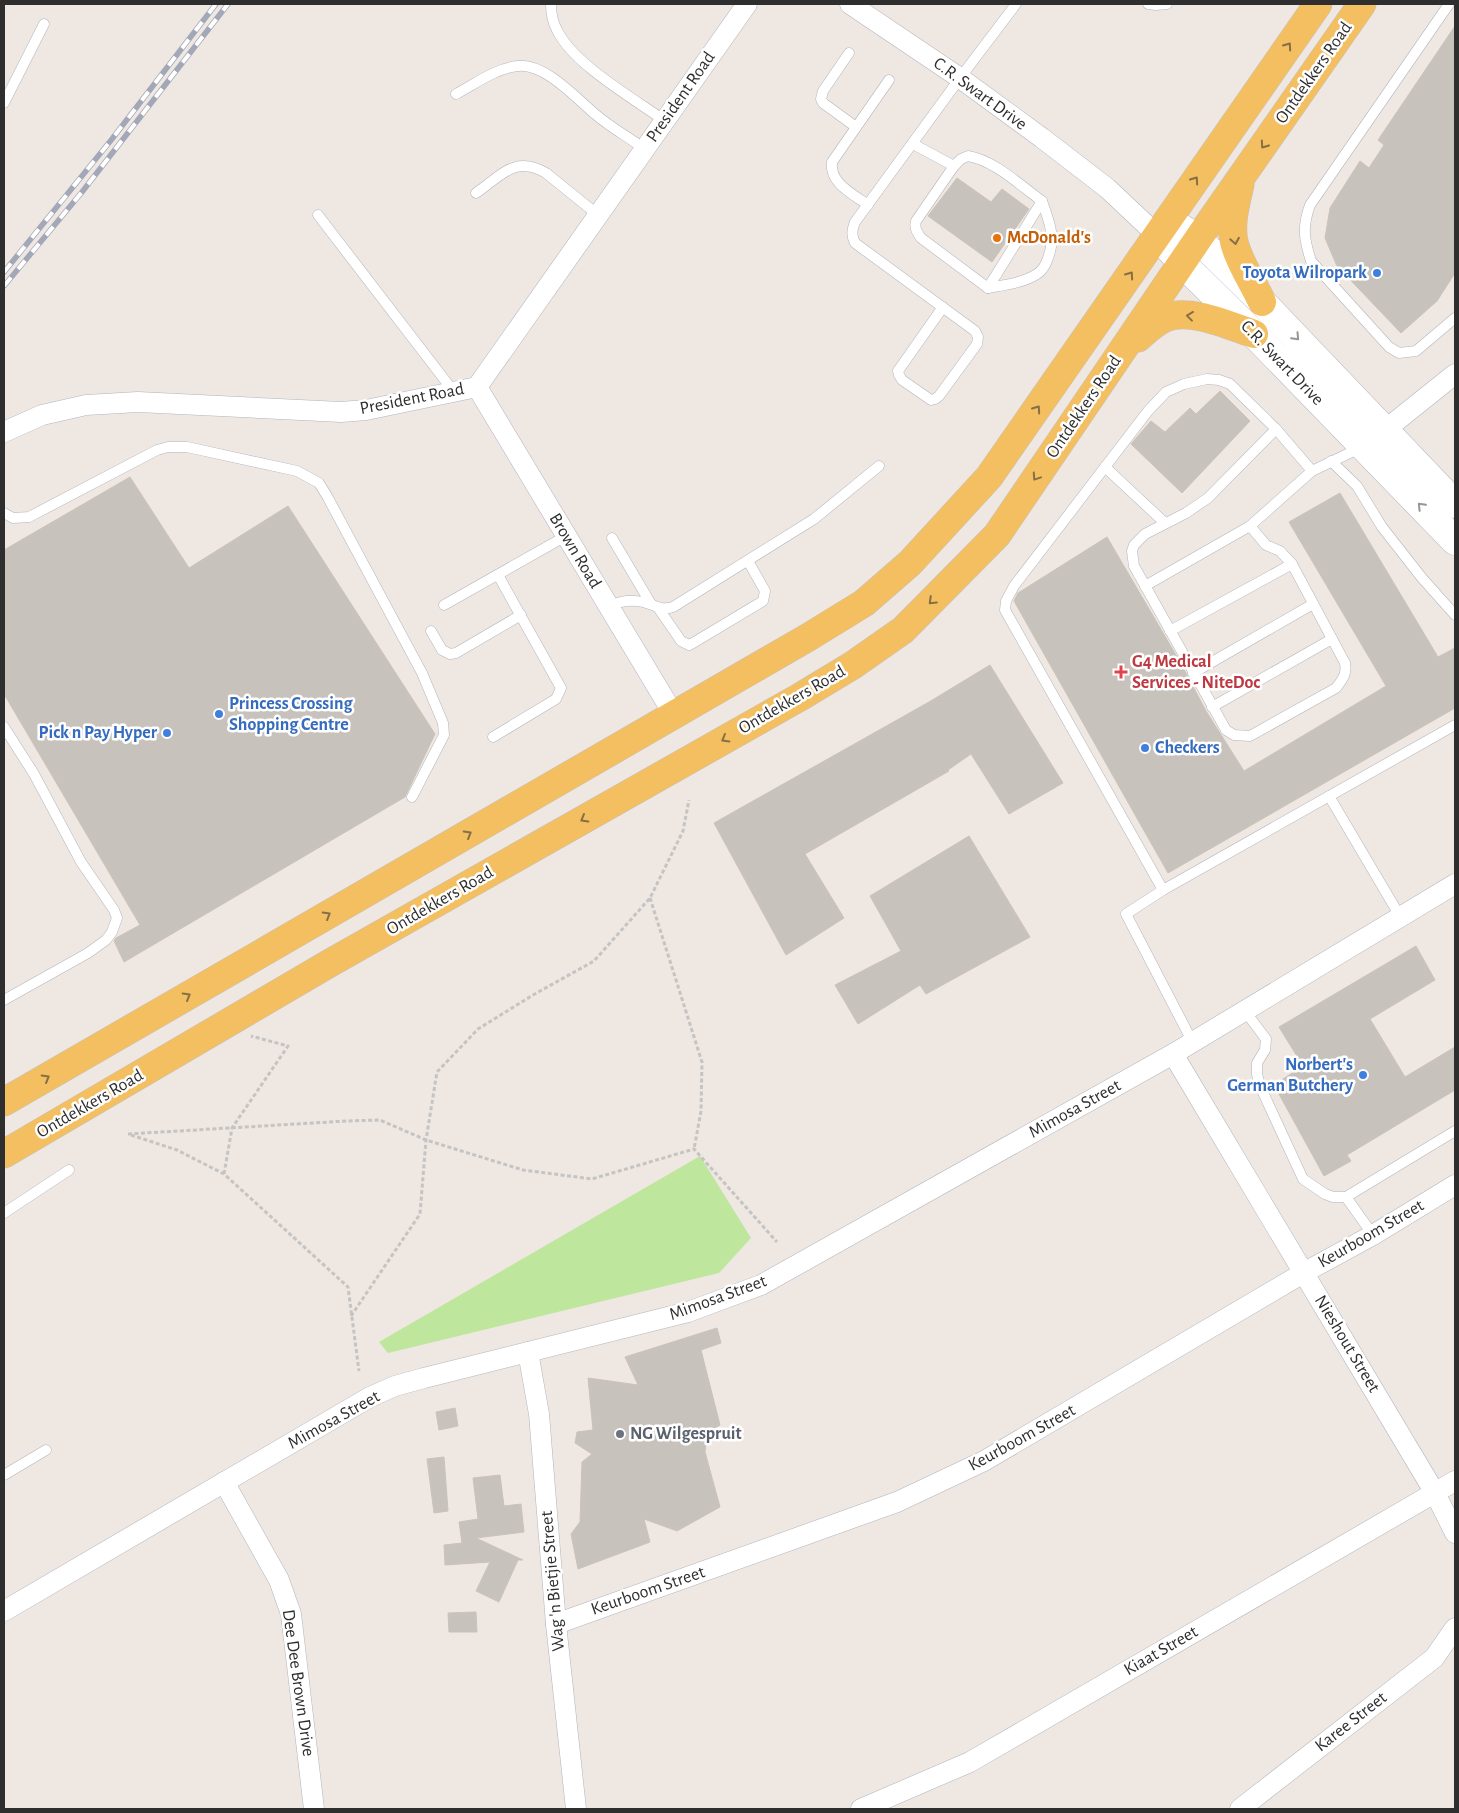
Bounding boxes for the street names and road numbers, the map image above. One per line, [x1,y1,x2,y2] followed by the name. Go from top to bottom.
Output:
[1272,19,1356,127] street label: Ontdekkers Road
[643,49,719,145] street label: President Road
[930,54,1030,134] street label: C.R. Swart Drive
[1237,317,1327,409] street label: C.R. Swart Drive
[1043,352,1125,462] street label: Ontdekkers Road
[358,380,466,418] street label: President Road
[546,510,604,592] street label: Brown Road
[736,662,848,738] street label: Ontdekkers Road
[384,863,496,939] street label: Ontdekkers Road
[34,1066,146,1142] street label: Ontdekkers Road
[1026,1076,1124,1142] street label: Mimosa Street
[1315,1196,1427,1272] street label: Keurboom Street
[667,1272,769,1324] street label: Mimosa Street
[1311,1292,1383,1396] street label: Nieshout Street
[285,1387,383,1453] street label: Mimosa Street
[966,1401,1079,1475] street label: Keurboom Street
[538,1510,568,1652] street label: Wag 'n Bietjie Street
[589,1563,707,1619] street label: Keurboom Street
[279,1608,317,1758] street label: Dee Dee Brown Drive
[1121,1623,1201,1679] street label: Kiaat Street
[1312,1688,1390,1755] street label: Karee Street

